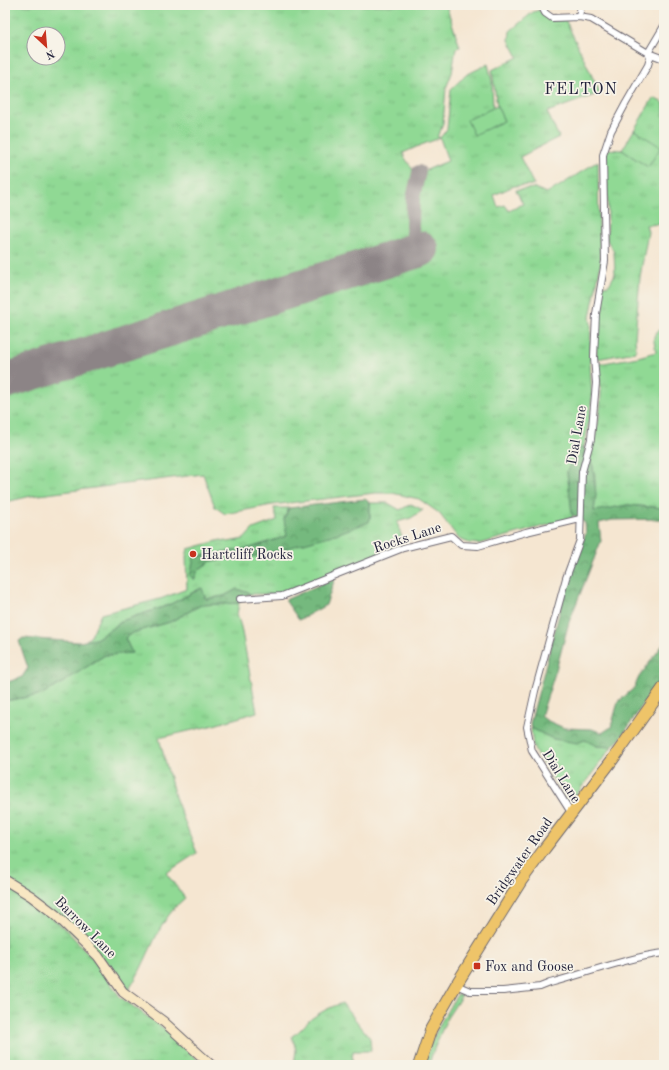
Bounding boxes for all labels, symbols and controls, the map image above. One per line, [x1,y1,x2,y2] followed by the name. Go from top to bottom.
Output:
[26,26,66,66] north arrow
[43,47,56,61] text: N
[544,82,618,98] district label: FELTON
[565,405,589,466] street label: Dial Lane
[372,520,443,556] street label: Rocks Lane
[201,548,293,562] place label: Hartcliff Rocks
[188,549,198,559] marker: Hartcliff Rocks
[539,748,583,806] street label: Dial Lane
[484,815,555,908] street label: Bridgwater Road
[52,895,118,961] street label: Barrow Lane
[485,960,573,974] place label: Fox and Goose
[472,961,482,971] marker: Fox and Goose

